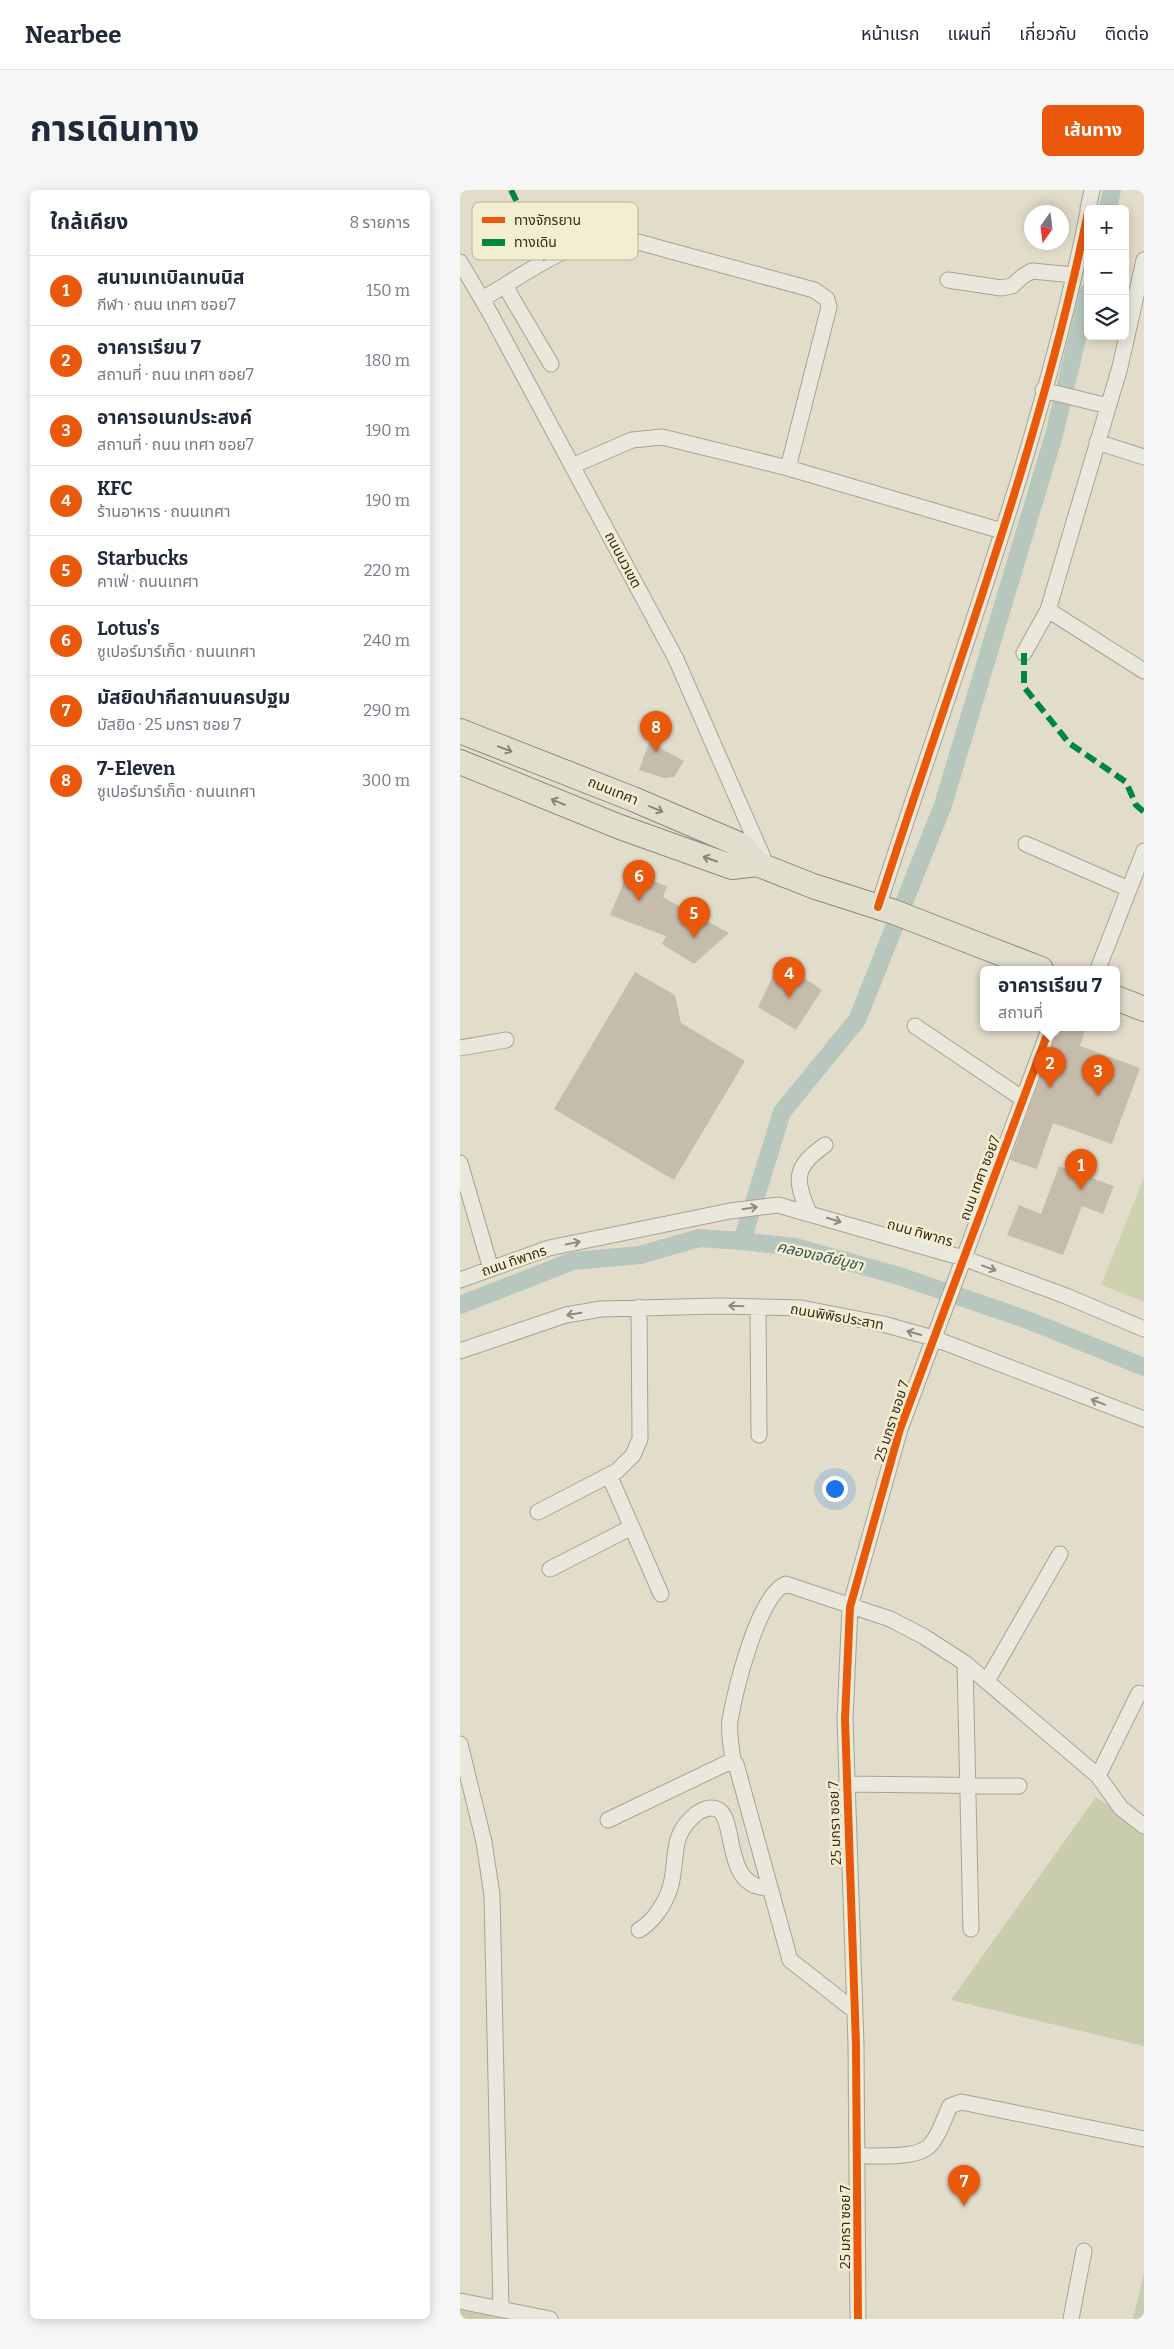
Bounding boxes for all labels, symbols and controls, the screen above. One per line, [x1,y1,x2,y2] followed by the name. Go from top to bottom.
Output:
[25,21,121,49] text: Nearbee
[861,23,919,45] text: หน้าแรก
[947,23,991,45] text: แผนที่
[1019,23,1077,45] text: เกี่ยวกับ
[1105,23,1149,45] text: ติดต่อ
[1042,105,1144,156] button: เส้นทาง
[30,108,199,150] text: การเดินทาง
[472,202,638,260] legend
[1024,205,1069,250] north arrow
[1084,205,1129,340] map controls
[1084,205,1129,250] button: +
[50,209,128,235] text: ใกล้เคียง
[514,212,581,229] text: ทางจักรยาน
[349,213,410,232] text: 8 รายการ
[514,234,557,251] text: ทางเดิน
[1084,250,1129,295] button: −
[97,266,244,289] text: สนามเทเบิลเทนนิส
[63,281,69,300] text: 1
[366,281,410,300] text: 150 m
[97,295,236,314] text: กีฬา · ถนน เทศา ซอย7
[1084,295,1129,340] button: layers
[97,336,201,359] text: อาคารเรียน 7
[61,351,71,370] text: 2
[365,351,410,370] text: 180 m
[97,365,254,384] text: สถานที่ · ถนน เทศา ซอย7
[97,406,252,429] text: อาคารอเนกประสงค์
[61,421,71,440] text: 3
[365,421,410,440] text: 190 m
[97,435,254,454] text: สถานที่ · ถนน เทศา ซอย7
[97,477,132,500] text: KFC
[61,491,71,510] text: 4
[365,491,410,510] text: 190 m
[97,502,231,521] text: ร้านอาหาร · ถนนเทศา
[601,529,645,591] street label: ถนนนวเขต
[97,547,188,570] text: Starbucks
[62,561,70,580] text: 5
[364,561,410,580] text: 220 m
[97,572,199,591] text: คาเฟ่ · ถนนเทศา
[97,617,160,640] text: Lotus's
[61,631,71,650] text: 6
[363,631,410,650] text: 240 m
[97,642,256,661] text: ซูเปอร์มาร์เก็ต · ถนนเทศา
[97,686,290,709] text: มัสยิดปากีสถานนครปฐม
[62,701,70,720] text: 7
[363,701,410,720] text: 290 m
[640,711,672,752] pin: 8
[97,715,241,734] text: มัสยิด · 25 มกรา ซอย 7
[497,745,513,754] one-way arrow
[97,757,175,780] text: 7-Eleven
[61,771,71,790] text: 8
[362,771,410,790] text: 300 m
[585,773,641,809] street label: ถนนเทศา
[97,782,256,801] text: ซูเปอร์มาร์เก็ต · ถนนเทศา
[551,796,566,806] one-way arrow
[648,805,663,815] one-way arrow
[703,854,718,863] one-way arrow
[623,860,655,901] pin: 6
[678,897,710,938] pin: 5
[773,957,805,998] pin: 4
[980,966,1120,1031] popup
[998,974,1102,997] text: อาคารเรียน 7
[998,1003,1043,1022] text: สถานที่
[1034,1047,1066,1088] pin: 2
[1082,1055,1114,1096] pin: 3
[956,1133,1004,1223] street label: ถนน เทศา ซอย7
[1065,1149,1097,1190] pin: 1
[742,1203,758,1213] one-way arrow
[826,1216,842,1226] one-way arrow
[885,1216,955,1251] street label: ถนน ทิพากร
[775,1237,866,1275] water label: คลองเจดีย์บูชา
[564,1238,580,1248] one-way arrow
[479,1242,549,1280] street label: ถนน ทิพากร
[981,1264,997,1273] one-way arrow
[789,1300,885,1334] street label: ถนนพิพิธประสาท
[729,1302,745,1311] one-way arrow
[567,1309,583,1319] one-way arrow
[906,1327,922,1337] one-way arrow
[871,1378,913,1464] street label: 25 มกรา ซอย 7
[1091,1397,1107,1406] one-way arrow
[822,1476,848,1502] your location
[825,1781,845,1865] street label: 25 มกรา ซอย 7
[948,2165,980,2206] pin: 7
[837,2185,854,2269] street label: 25 มกรา ซอย 7

